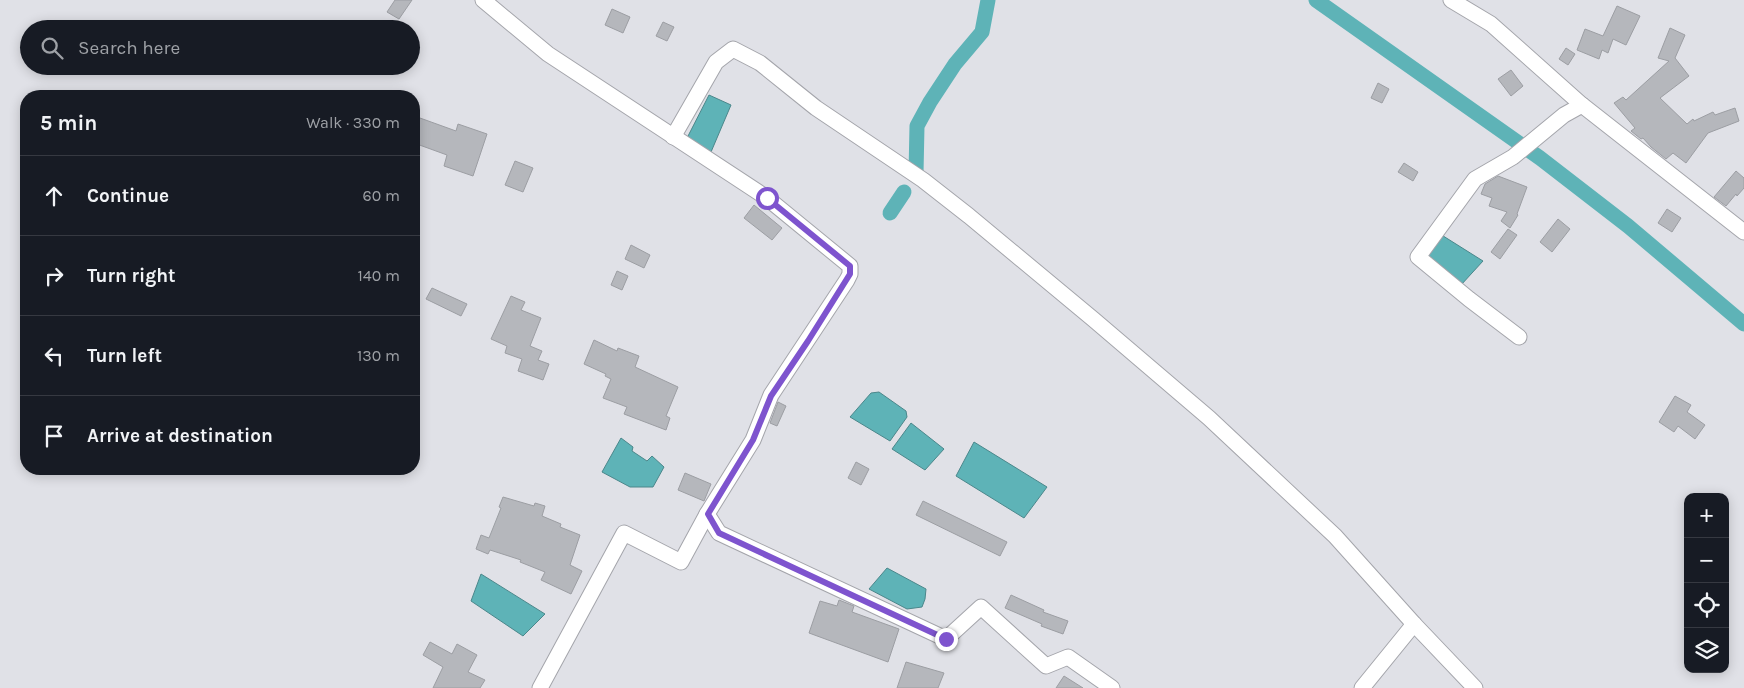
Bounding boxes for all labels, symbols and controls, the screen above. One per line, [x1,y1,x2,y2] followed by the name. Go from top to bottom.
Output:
[20,20,420,75] search box
[38,34,66,62] icon: search
[78,37,180,59] text: Search here
[40,111,97,135] text: 5 min
[306,113,400,132] text: Walk · 330 m
[40,182,68,210] icon: ahead
[87,185,169,207] text: Continue
[363,186,400,205] text: 60 m
[756,187,779,210] route start
[40,262,68,290] icon: right
[87,265,176,287] text: Turn right
[358,266,400,285] text: 140 m
[40,342,68,370] icon: left
[87,345,162,367] text: Turn left
[357,346,400,365] text: 130 m
[40,422,68,450] icon: arrive
[87,425,273,447] text: Arrive at destination
[1684,493,1729,673] map controls
[1684,493,1729,538] button: +
[1684,538,1729,583] button: −
[1684,583,1729,628] button: locate
[935,628,958,651] route end
[1684,628,1729,673] button: layers

